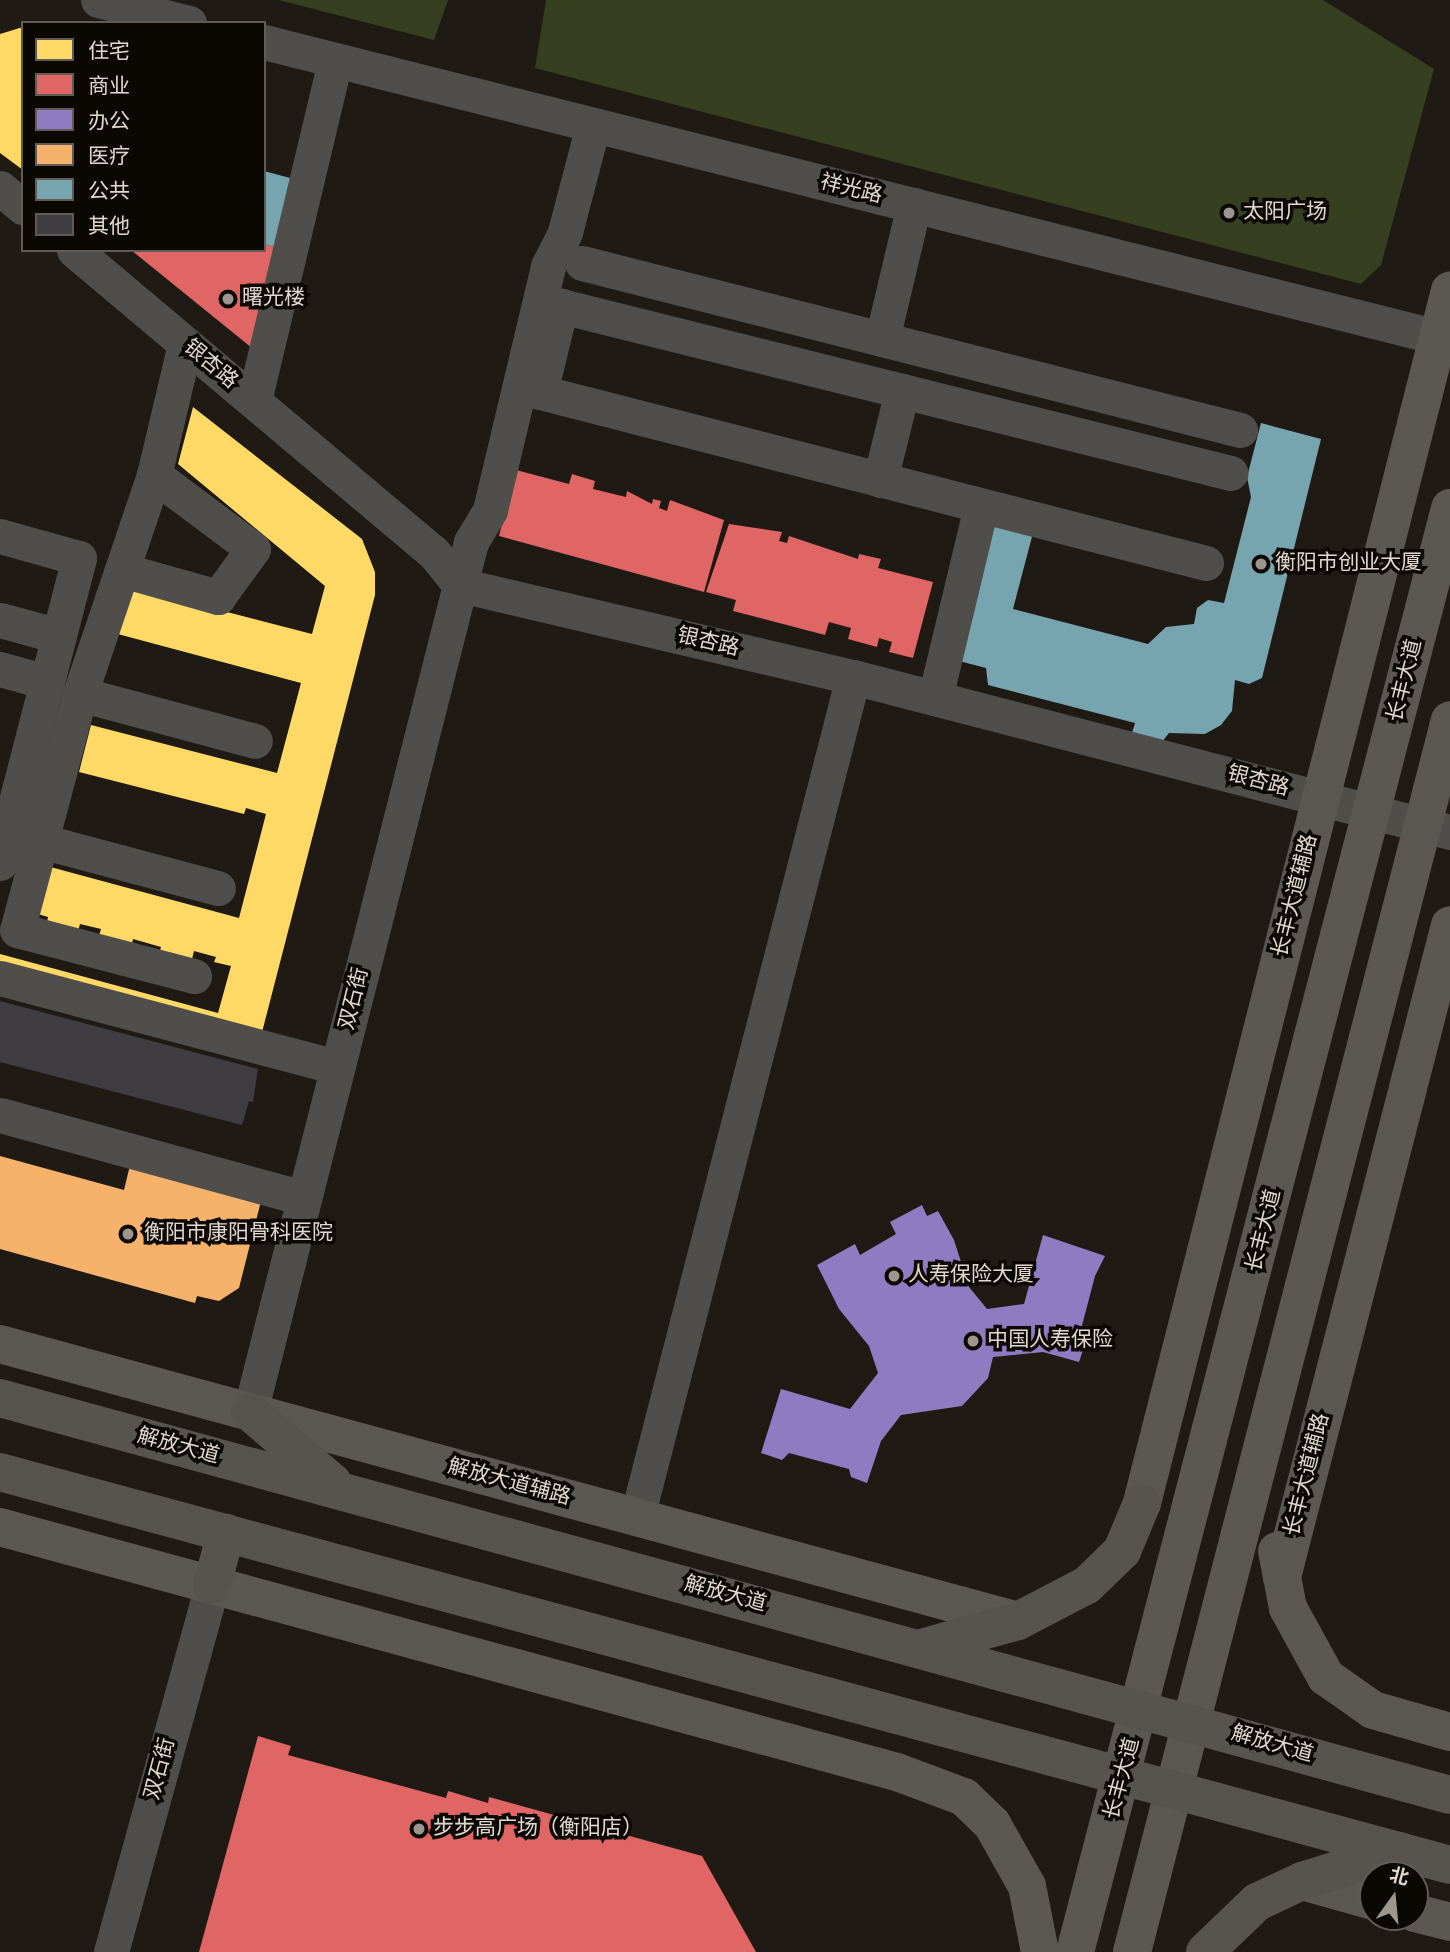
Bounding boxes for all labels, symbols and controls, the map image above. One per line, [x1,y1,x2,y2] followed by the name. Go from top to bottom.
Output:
[21,21,266,252] legend
[88,39,130,66] text: 住宅
[88,74,130,101] text: 商业
[88,109,130,136] text: 办公
[88,144,130,171] text: 医疗
[817,170,885,210] street label: 祥光路
[88,179,130,206] text: 公共
[1243,200,1327,226] place label: 太阳广场
[1221,205,1237,221] marker: 太阳广场
[88,214,130,241] text: 其他
[242,286,305,312] place label: 曙光楼
[220,291,236,307] marker: 曙光楼
[178,335,242,395] street label: 银杏路
[1275,551,1422,577] place label: 衡阳市创业大厦
[1253,556,1269,572] marker: 衡阳市创业大厦
[674,624,742,662] street label: 银杏路
[1384,637,1428,725] street label: 长丰大道
[1224,762,1292,802] street label: 银杏路
[1269,832,1323,960] street label: 长丰大道辅路
[335,965,375,1033] street label: 双石街
[1243,1187,1287,1275] street label: 长丰大道
[144,1221,333,1247] place label: 衡阳市康阳骨科医院
[118,1224,138,1244] marker: 衡阳市康阳骨科医院
[908,1263,1034,1289] place label: 人寿保险大厦
[886,1268,902,1284] marker: 人寿保险大厦
[987,1328,1113,1354] place label: 中国人寿保险
[965,1333,981,1349] marker: 中国人寿保险
[1281,1411,1335,1539] street label: 长丰大道辅路
[134,1424,222,1470] street label: 解放大道
[445,1455,573,1511] street label: 解放大道辅路
[681,1572,769,1618] street label: 解放大道
[1228,1721,1316,1769] street label: 解放大道
[141,1735,181,1803] street label: 双石街
[1100,1735,1146,1823] street label: 长丰大道
[433,1816,643,1842] place label: 步步高广场（衡阳店）
[411,1821,427,1837] marker: 步步高广场（衡阳店）
[1359,1861,1429,1931] north arrow
[1387,1864,1411,1892] text: 北

